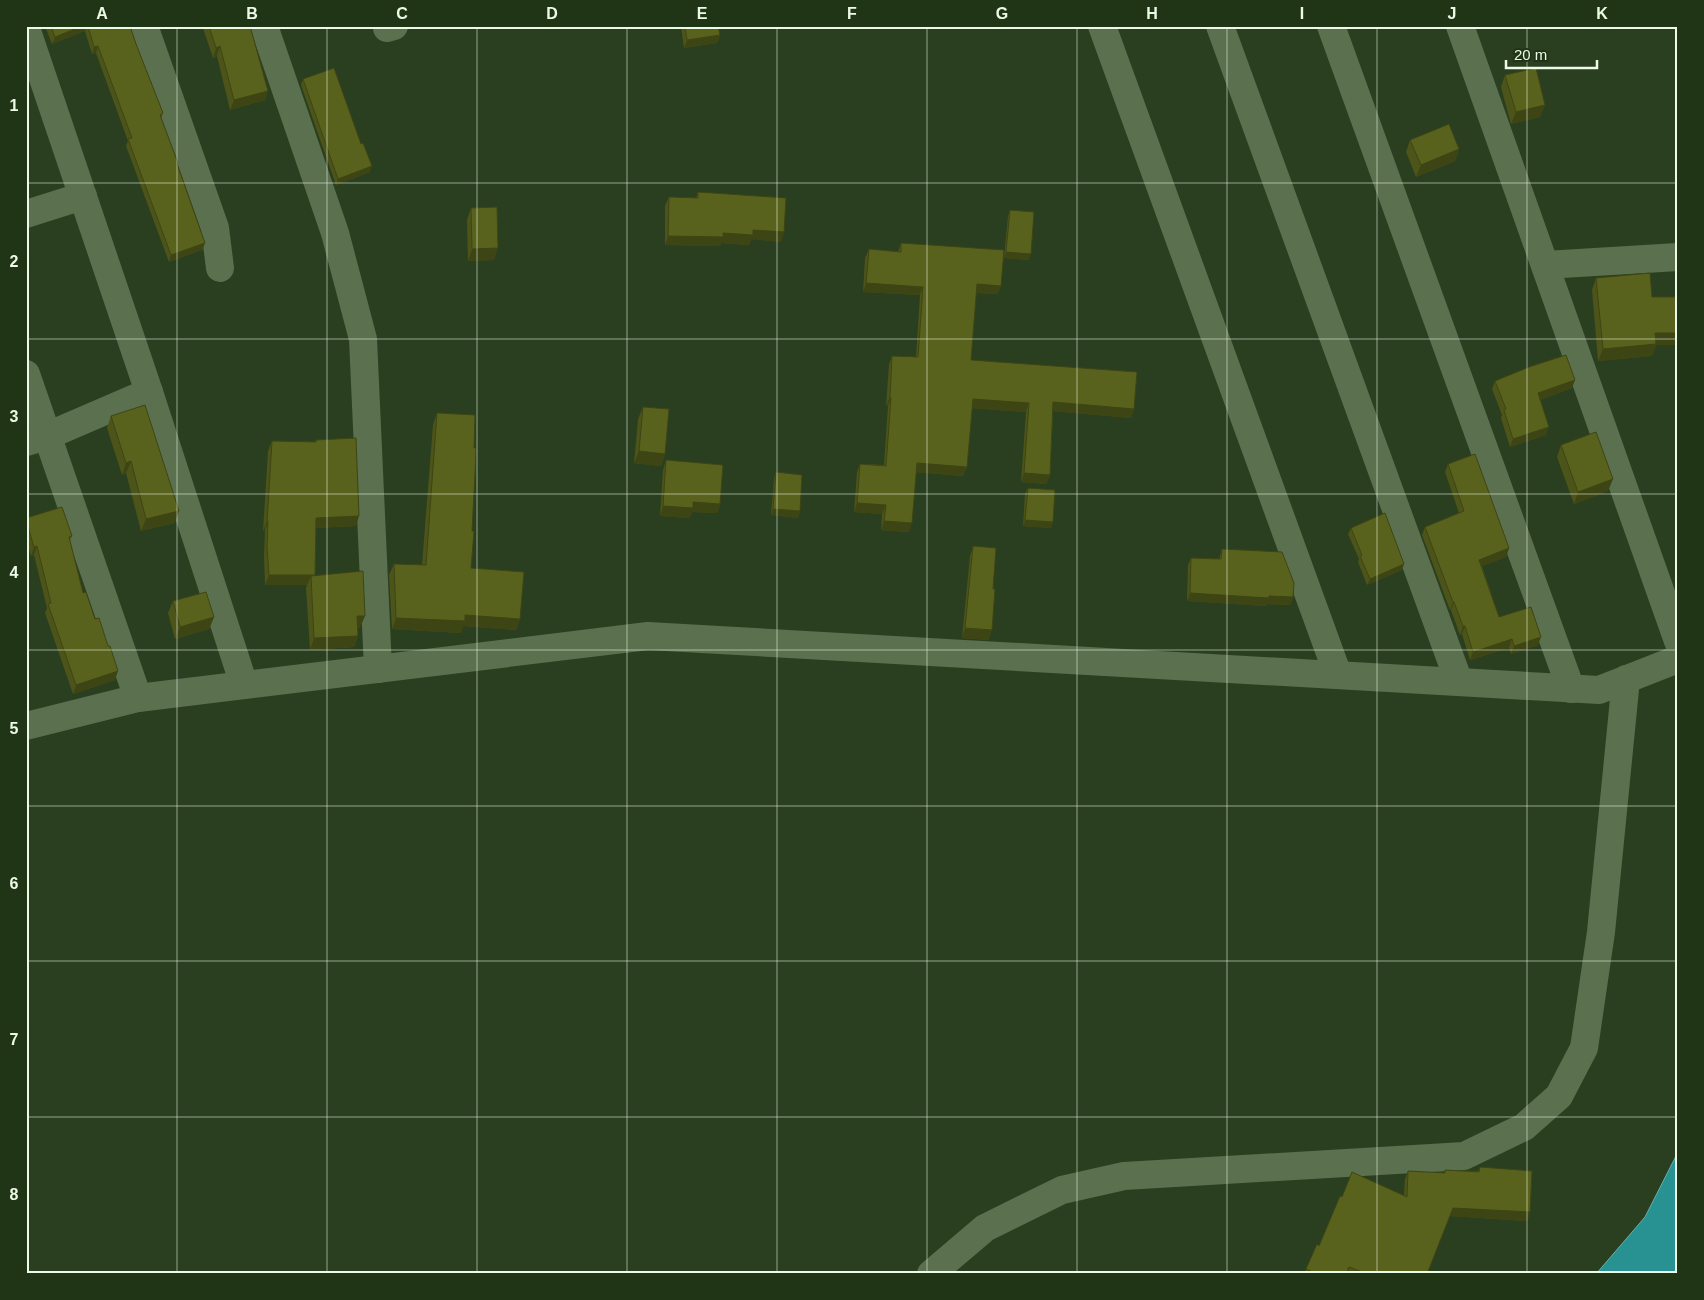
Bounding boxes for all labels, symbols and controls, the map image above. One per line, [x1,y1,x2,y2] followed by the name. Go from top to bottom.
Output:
[96,5,108,22] text: A
[246,5,258,22] text: B
[396,5,408,22] text: C
[546,5,558,22] text: D
[697,5,708,22] text: E
[847,5,857,22] text: F
[996,5,1008,22] text: G
[1146,5,1158,22] text: H
[1300,5,1304,22] text: I
[1448,5,1456,22] text: J
[1596,5,1608,22] text: K
[1506,38,1598,70] scale bar
[1514,46,1547,63] text: 20 m
[10,97,19,114] text: 1
[10,253,19,270] text: 2
[10,408,19,425] text: 3
[10,564,19,581] text: 4
[10,720,19,737] text: 5
[10,875,19,892] text: 6
[10,1031,19,1048] text: 7
[10,1186,19,1203] text: 8

